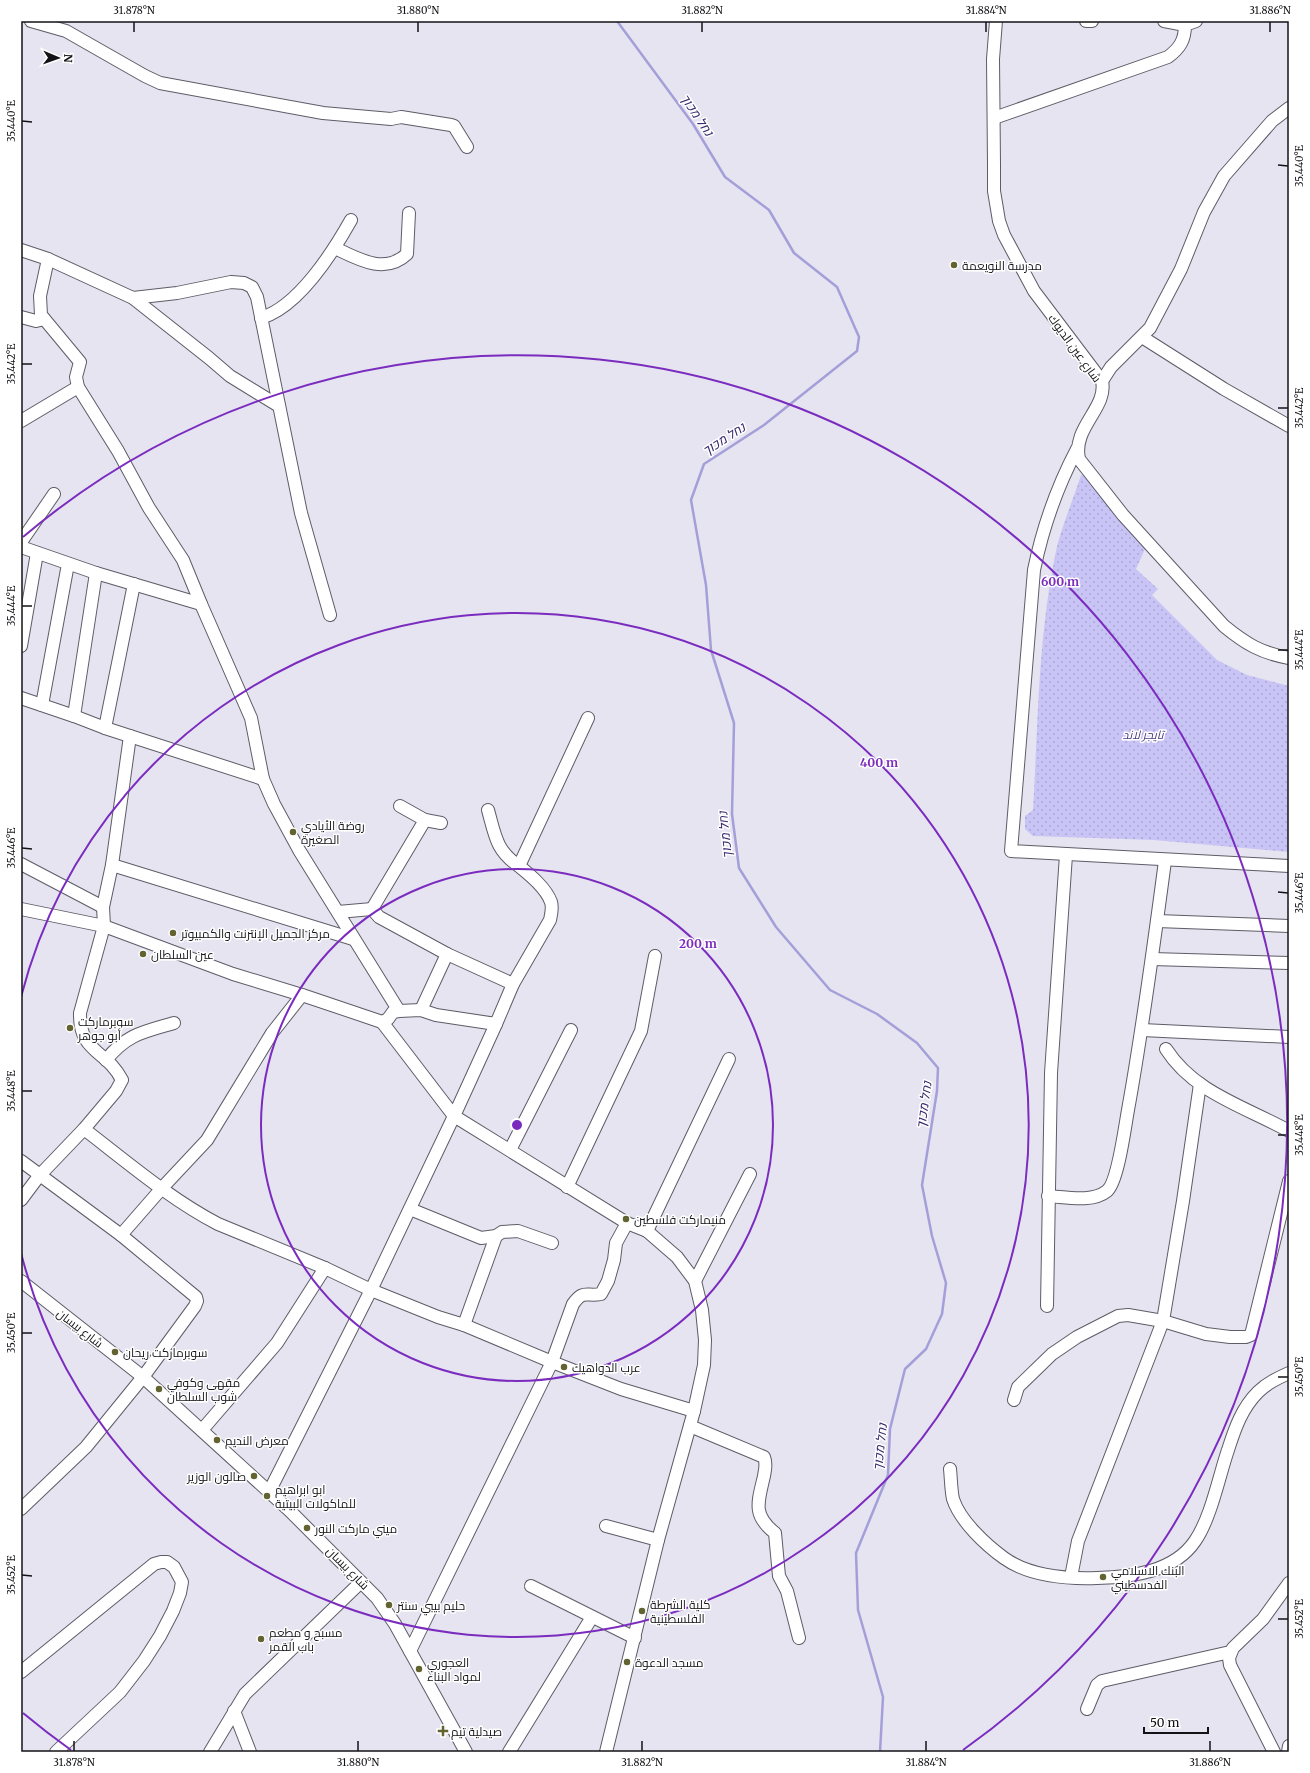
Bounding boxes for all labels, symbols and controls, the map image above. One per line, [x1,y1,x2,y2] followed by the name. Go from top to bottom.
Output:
[113,4,155,17] text: 31.878°N
[397,4,439,17] text: 31.880°N
[681,4,723,17] text: 31.882°N
[965,4,1007,17] text: 31.884°N
[1249,4,1291,17] text: 31.886°N
[38,38,78,78] north arrow
[61,54,75,63] text: N
[677,90,718,141] water label: נחל מכוך
[5,99,18,142] text: 35.440°E
[1293,144,1306,187] text: 35.440°E
[962,258,1042,273] place label: مدرسة النويعمة
[949,260,959,270] marker: مدرسة النويعمة
[1044,311,1105,386] street label: شارع عين الديوك
[5,343,18,384] text: 35.442°E
[1293,387,1306,428] text: 35.442°E
[699,418,750,459] water label: נחל מכוך
[1041,574,1079,589] text: 600 m
[5,585,18,626] text: 35.444°E
[1293,629,1306,670] text: 35.444°E
[1123,727,1166,742] park label: تايجر لاند
[860,755,898,770] text: 400 m
[714,809,736,860] water label: נחל מכוך
[301,818,365,847] place label: روضة الأيادي الصغيرة
[5,827,18,868] text: 35.446°E
[288,827,298,837] marker: روضة الأيادي الصغيرة
[1293,872,1306,913] text: 35.446°E
[180,926,330,941] place label: مركز الجميل الإنترنت والكمبيوتر
[168,928,178,938] marker: مركز الجميل الإنترنت والكمبيوتر
[679,936,717,951] text: 200 m
[151,947,214,962] place label: عين السلطان
[138,949,148,959] marker: عين السلطان
[77,1014,133,1043] place label: سوبرماركت أبو جوهر
[65,1023,75,1033] marker: سوبرماركت أبو جوهر
[5,1070,18,1112] text: 35.448°E
[912,1079,936,1130] water label: נחל מכוך
[1293,1114,1306,1156] text: 35.448°E
[510,1118,524,1132] centre of rings
[634,1212,726,1227] place label: منيماركت فلسطين
[621,1214,631,1224] marker: منيماركت فلسطين
[53,1305,106,1352] street label: شارع بيسان
[5,1312,18,1353] text: 35.450°E
[123,1345,207,1360] place label: سوبرماركت ريحان
[110,1347,120,1357] marker: سوبرماركت ريحان
[1293,1356,1306,1397] text: 35.450°E
[572,1360,641,1375] place label: عرب الدواهيك
[559,1362,569,1372] marker: عرب الدواهيك
[167,1375,240,1404] place label: مقهى وكوفي شوب السلطان
[154,1384,164,1394] marker: مقهى وكوفي شوب السلطان
[869,1421,891,1472] water label: נחל מכוך
[225,1433,289,1449] place label: معرض النديم
[212,1435,222,1445] marker: معرض النديم
[186,1469,246,1484] place label: صالون الوزير
[249,1471,259,1481] marker: صالون الوزير
[275,1482,356,1511] place label: ابو ابراهيم للماكولات البيتية
[262,1491,272,1501] marker: ابو ابراهيم للماكولات البيتية
[314,1521,397,1539] place label: ميني ماركت النور
[302,1523,312,1533] marker: ميني ماركت النور
[323,1543,373,1593] street label: شارع بيسان
[5,1554,18,1595] text: 35.452°E
[1111,1563,1184,1595] place label: البنك الاسلامي الفدسطيني
[1098,1572,1108,1582] marker: البنك الاسلامي الفدسطيني
[650,1597,711,1626] place label: كلية الشرطة الفلسطينية
[396,1598,465,1616] place label: حليم بيبي سنتر
[1293,1598,1306,1639] text: 35.452°E
[384,1600,394,1610] marker: حليم بيبي سنتر
[637,1606,647,1616] marker: كلية الشرطة الفلسطينية
[268,1625,343,1654] place label: مسبح و مطعم باب القمر
[256,1634,266,1644] marker: مسبح و مطعم باب القمر
[427,1655,481,1684] place label: العجوري لمواد البناء
[635,1655,704,1670] place label: مسجد الدعوة
[622,1657,632,1667] marker: مسجد الدعوة
[414,1664,424,1674] marker: العجوري لمواد البناء
[1144,1709,1208,1735] scale bar
[1150,1715,1179,1730] text: 50 m
[451,1724,502,1740] place label: صيدلية تيم
[438,1726,448,1736] marker: صيدلية تيم
[53,1756,95,1769] text: 31.878°N
[337,1756,379,1769] text: 31.880°N
[621,1756,663,1769] text: 31.882°N
[905,1756,947,1769] text: 31.884°N
[1189,1756,1231,1769] text: 31.886°N

